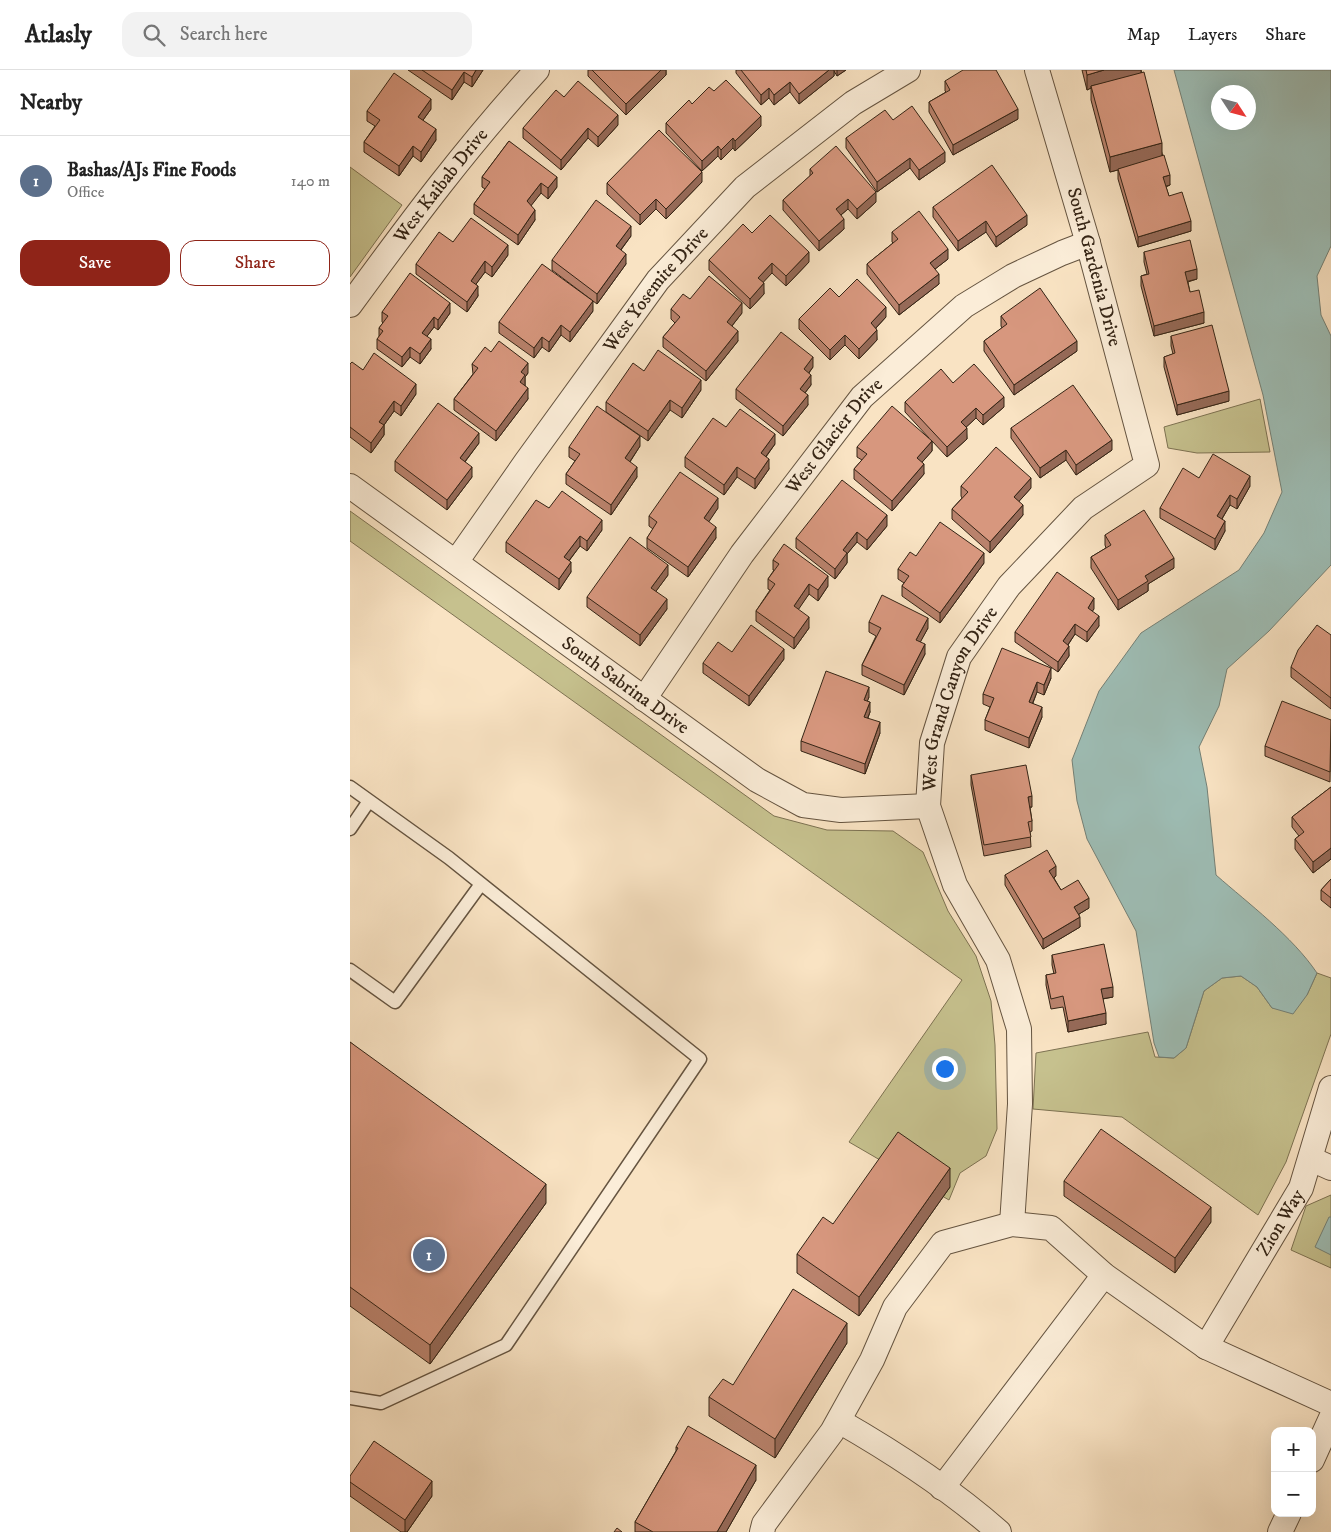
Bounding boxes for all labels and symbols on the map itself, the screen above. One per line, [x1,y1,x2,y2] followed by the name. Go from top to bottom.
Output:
[1211,85,1256,130] north arrow
[388,123,493,248] street label: West Kaibab Drive
[1062,185,1126,349] street label: South Gardenia Drive
[597,222,713,357] street label: West Yosemite Drive
[780,373,887,499] street label: West Glacier Drive
[917,602,1003,793] street label: West Grand Canyon Drive
[557,631,694,739] street label: South Sabrina Drive
[932,1056,958,1082] your location
[1252,1184,1310,1260] street label: Zion Way
[413,1236,445,1274] pin: 1

